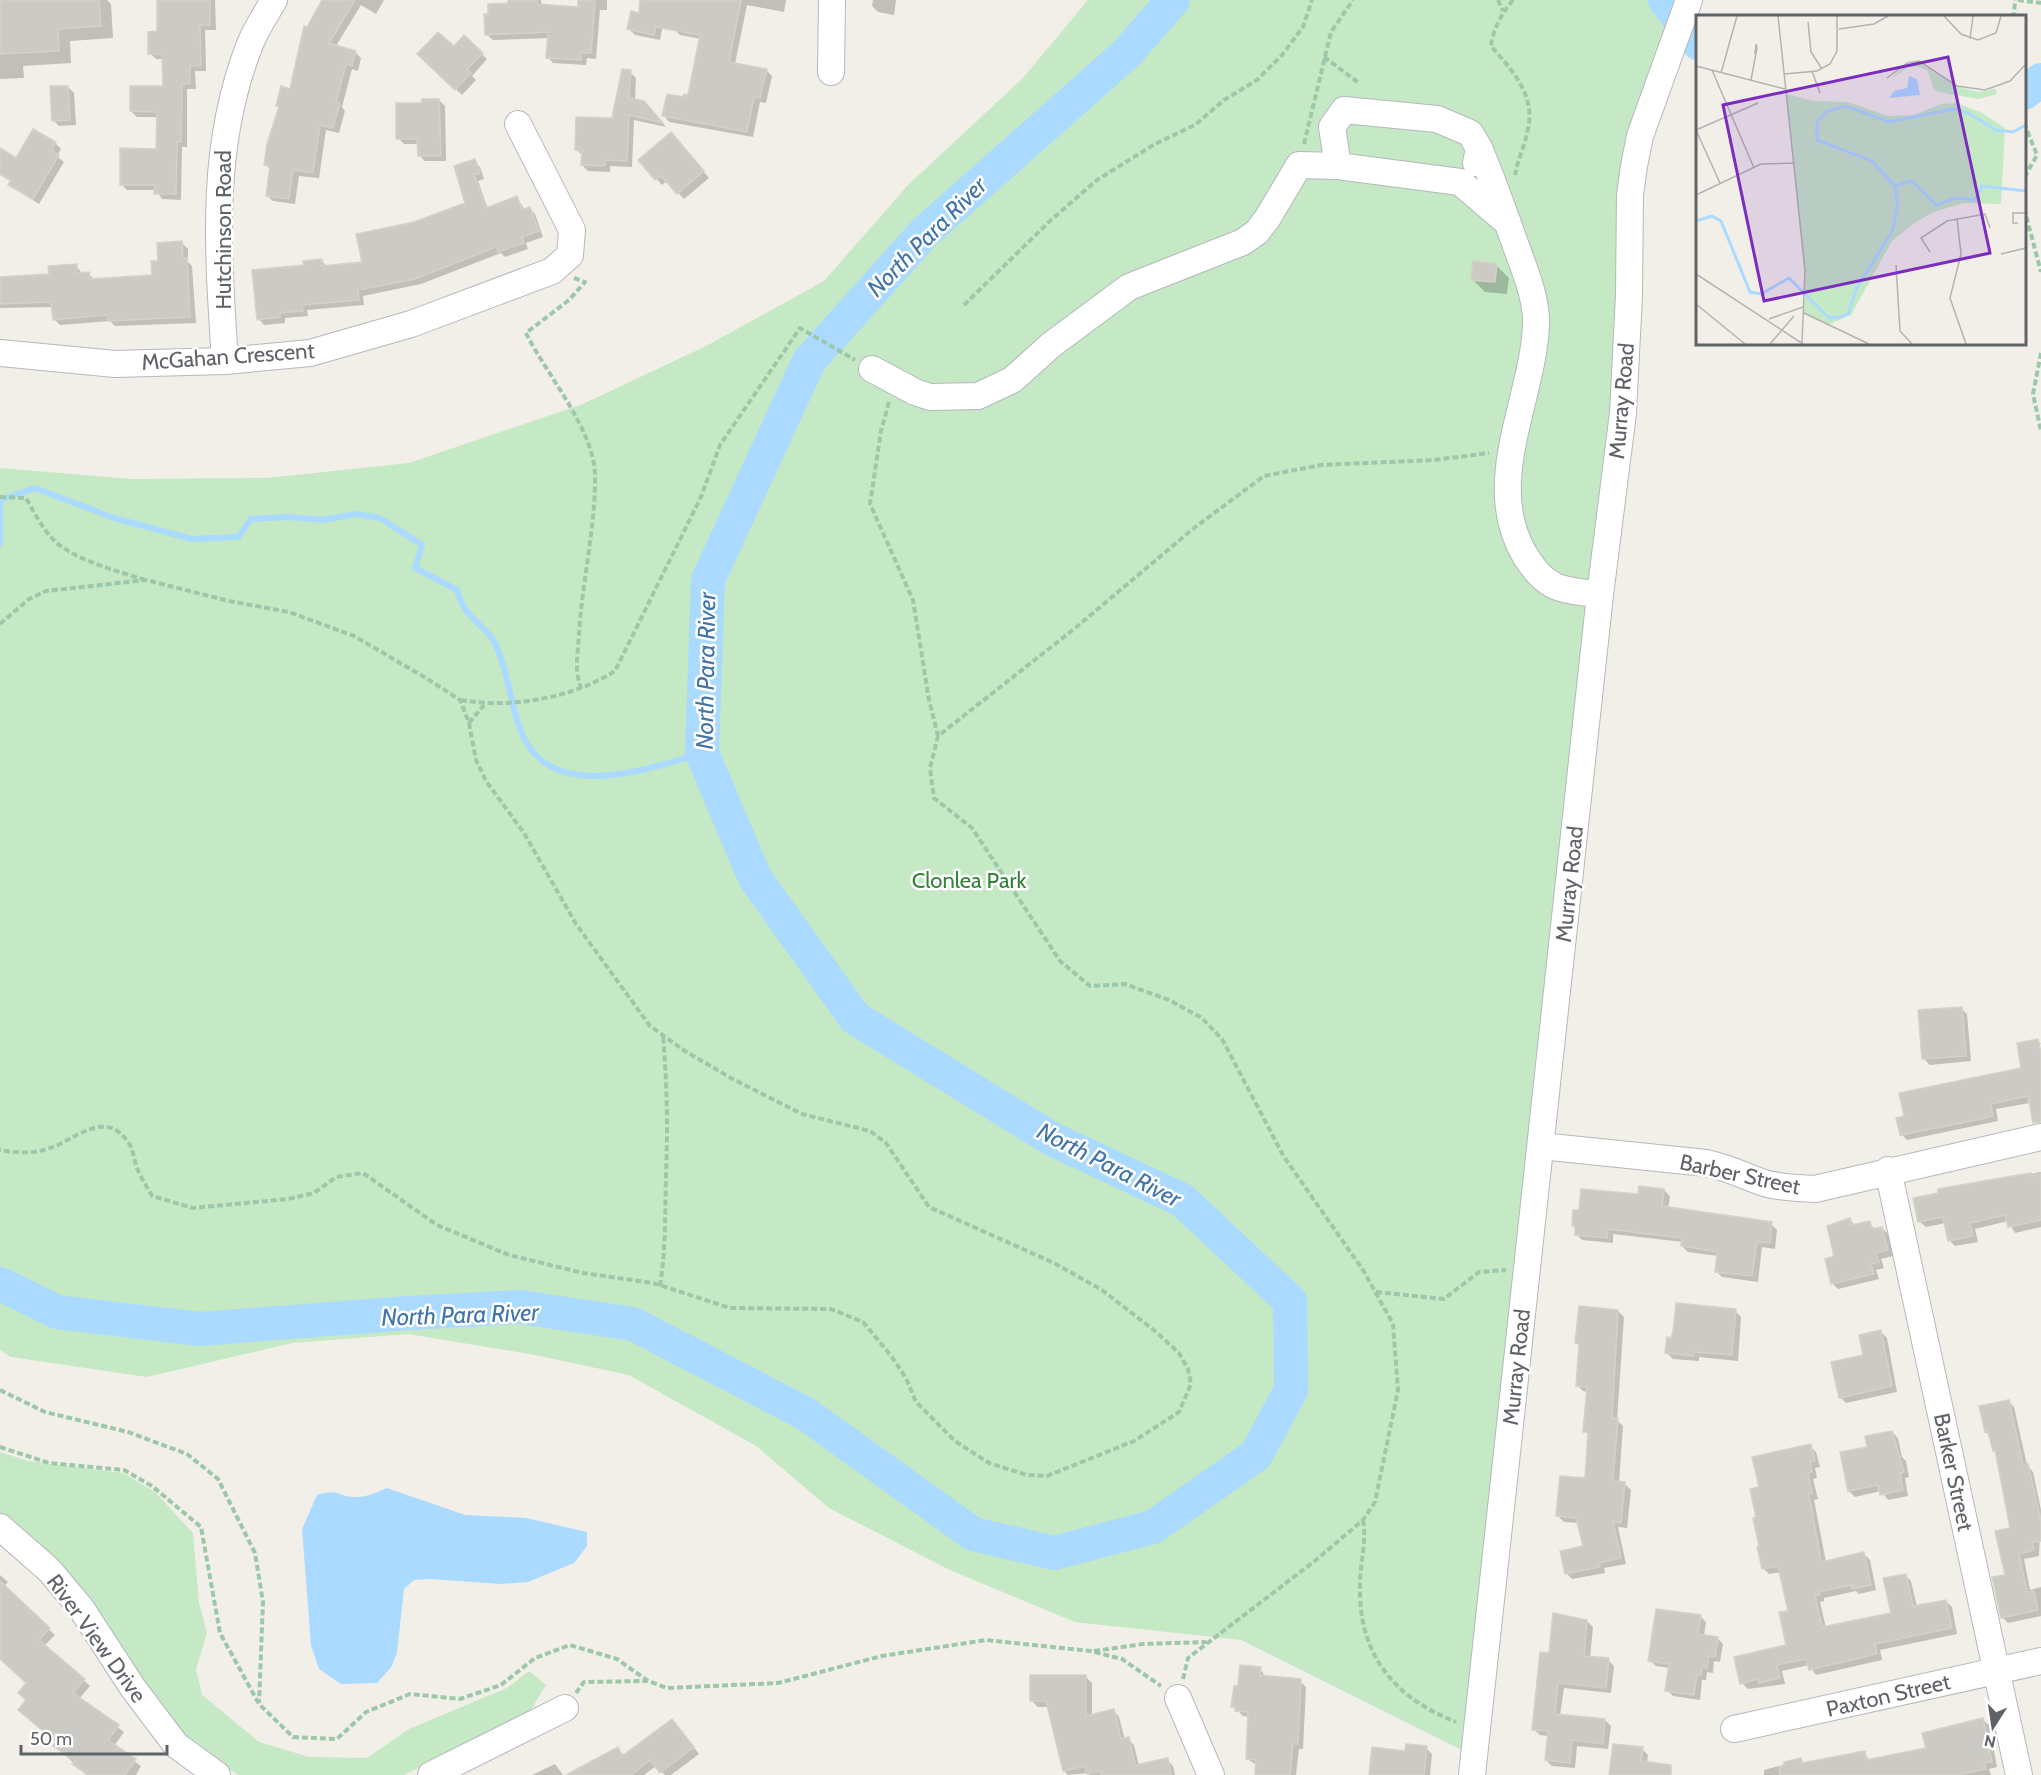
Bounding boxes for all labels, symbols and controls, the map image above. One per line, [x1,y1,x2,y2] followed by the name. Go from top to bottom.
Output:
[1696,15,2026,345] inset map
[210,150,237,310] street label: Hutchinson Road
[861,170,994,303] water label: North Para River
[141,337,316,376] street label: McGahan Crescent
[1603,342,1640,460] street label: Murray Road
[690,590,721,750] water label: North Para River
[1550,825,1589,944] street label: Murray Road
[912,867,1026,894] park label: Clonlea Park
[1033,1116,1187,1214] water label: North Para River
[1677,1149,1803,1201] street label: Barber Street
[381,1297,541,1332] water label: North Para River
[1497,1308,1536,1427] street label: Murray Road
[1928,1411,1979,1534] street label: Barker Street
[41,1569,152,1708] street label: River View Drive
[1823,1668,1953,1723] street label: Paxton Street
[1963,1697,2023,1757] north arrow
[21,1718,166,1756] scale bar
[30,1728,72,1750] text: 50 m
[1982,1731,1997,1752] text: N

